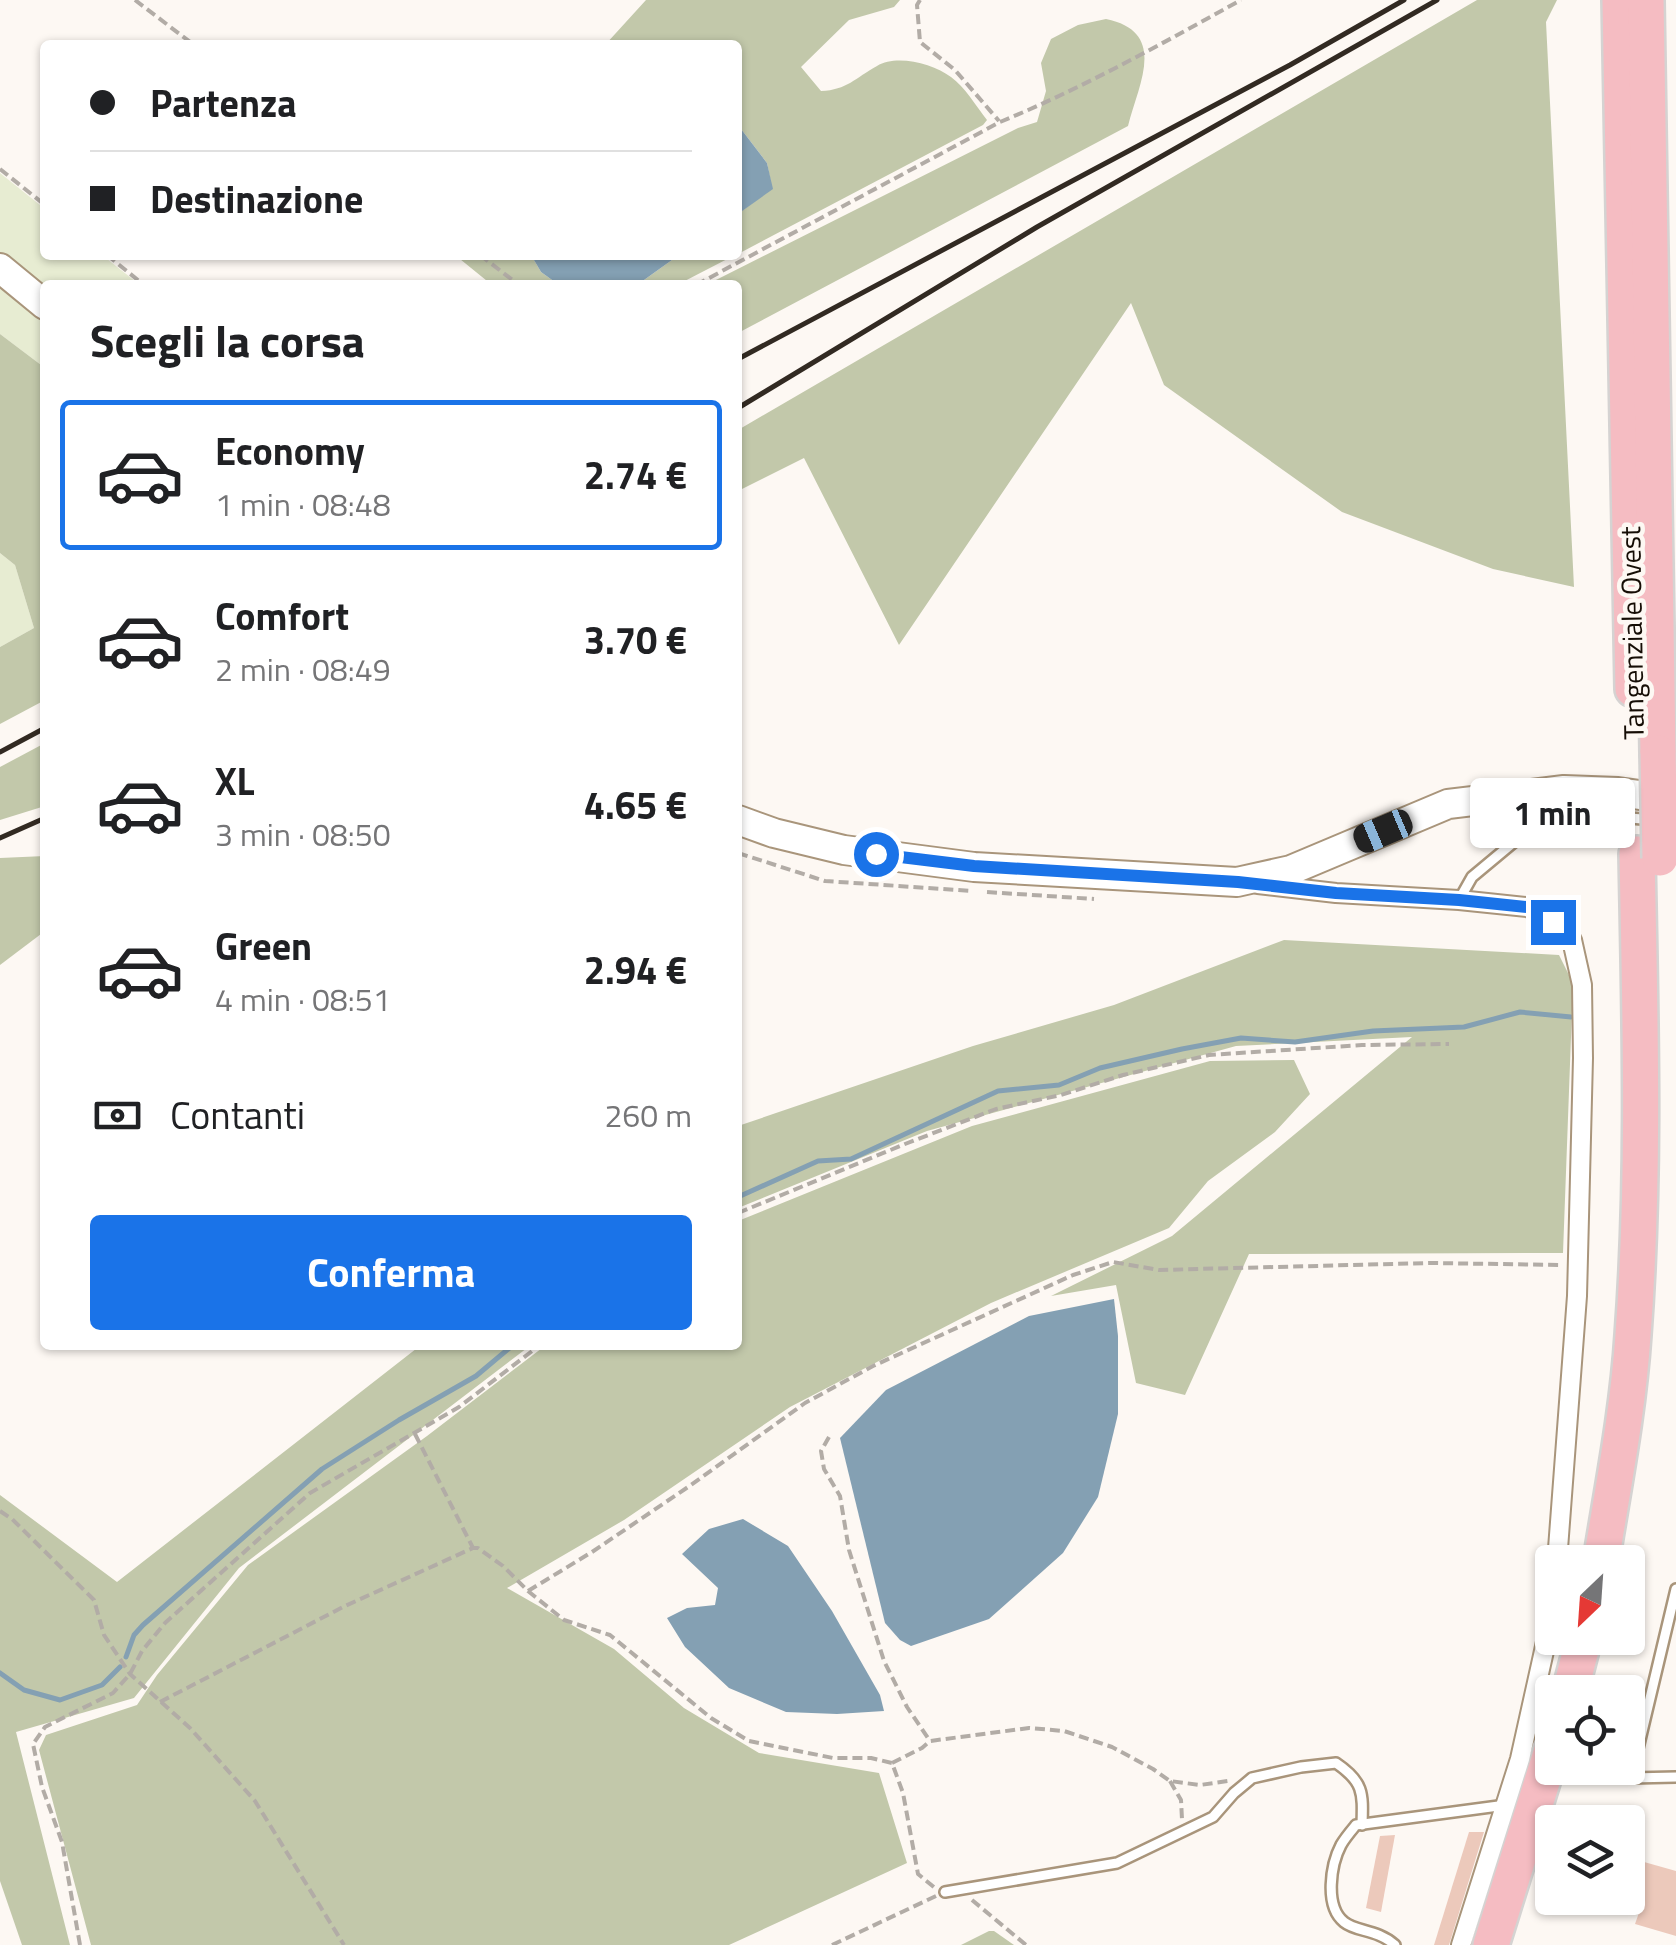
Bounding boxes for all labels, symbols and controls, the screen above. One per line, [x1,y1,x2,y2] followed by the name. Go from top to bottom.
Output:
[150,74,297,132] text: Partenza
[150,170,363,228] text: Destinazione
[90,306,365,374] text: Scegli la corsa
[215,422,365,480] text: Economy
[95,430,185,520] icon: car
[584,446,687,504] text: 2.74 €
[215,480,391,528] text: 1 min · 08:48
[1608,526,1655,740] street label: Tangenziale Ovest
[215,587,349,645] text: Comfort
[95,595,185,685] icon: car
[584,611,687,669] text: 3.70 €
[215,645,391,693] text: 2 min · 08:49
[215,752,255,810] text: XL
[95,760,185,850] icon: car
[584,776,687,834] text: 4.65 €
[1470,777,1636,847] callout: 1 min
[1514,789,1591,837] text: 1 min
[1350,805,1416,857] car
[215,810,391,858] text: 3 min · 08:50
[854,832,899,877] route start
[1531,900,1576,945] route end
[215,917,312,975] text: Green
[95,925,185,1015] icon: car
[584,941,687,999] text: 2.94 €
[215,975,391,1023] text: 4 min · 08:51
[170,1086,305,1144] text: Contanti
[90,1088,145,1143] icon: cash
[604,1091,692,1139] text: 260 m
[90,1215,692,1330] button: Conferma
[1535,1545,1645,1655] north arrow
[1535,1545,1645,1915] map controls
[1535,1675,1645,1785] button: locate
[1535,1805,1645,1915] button: layers

